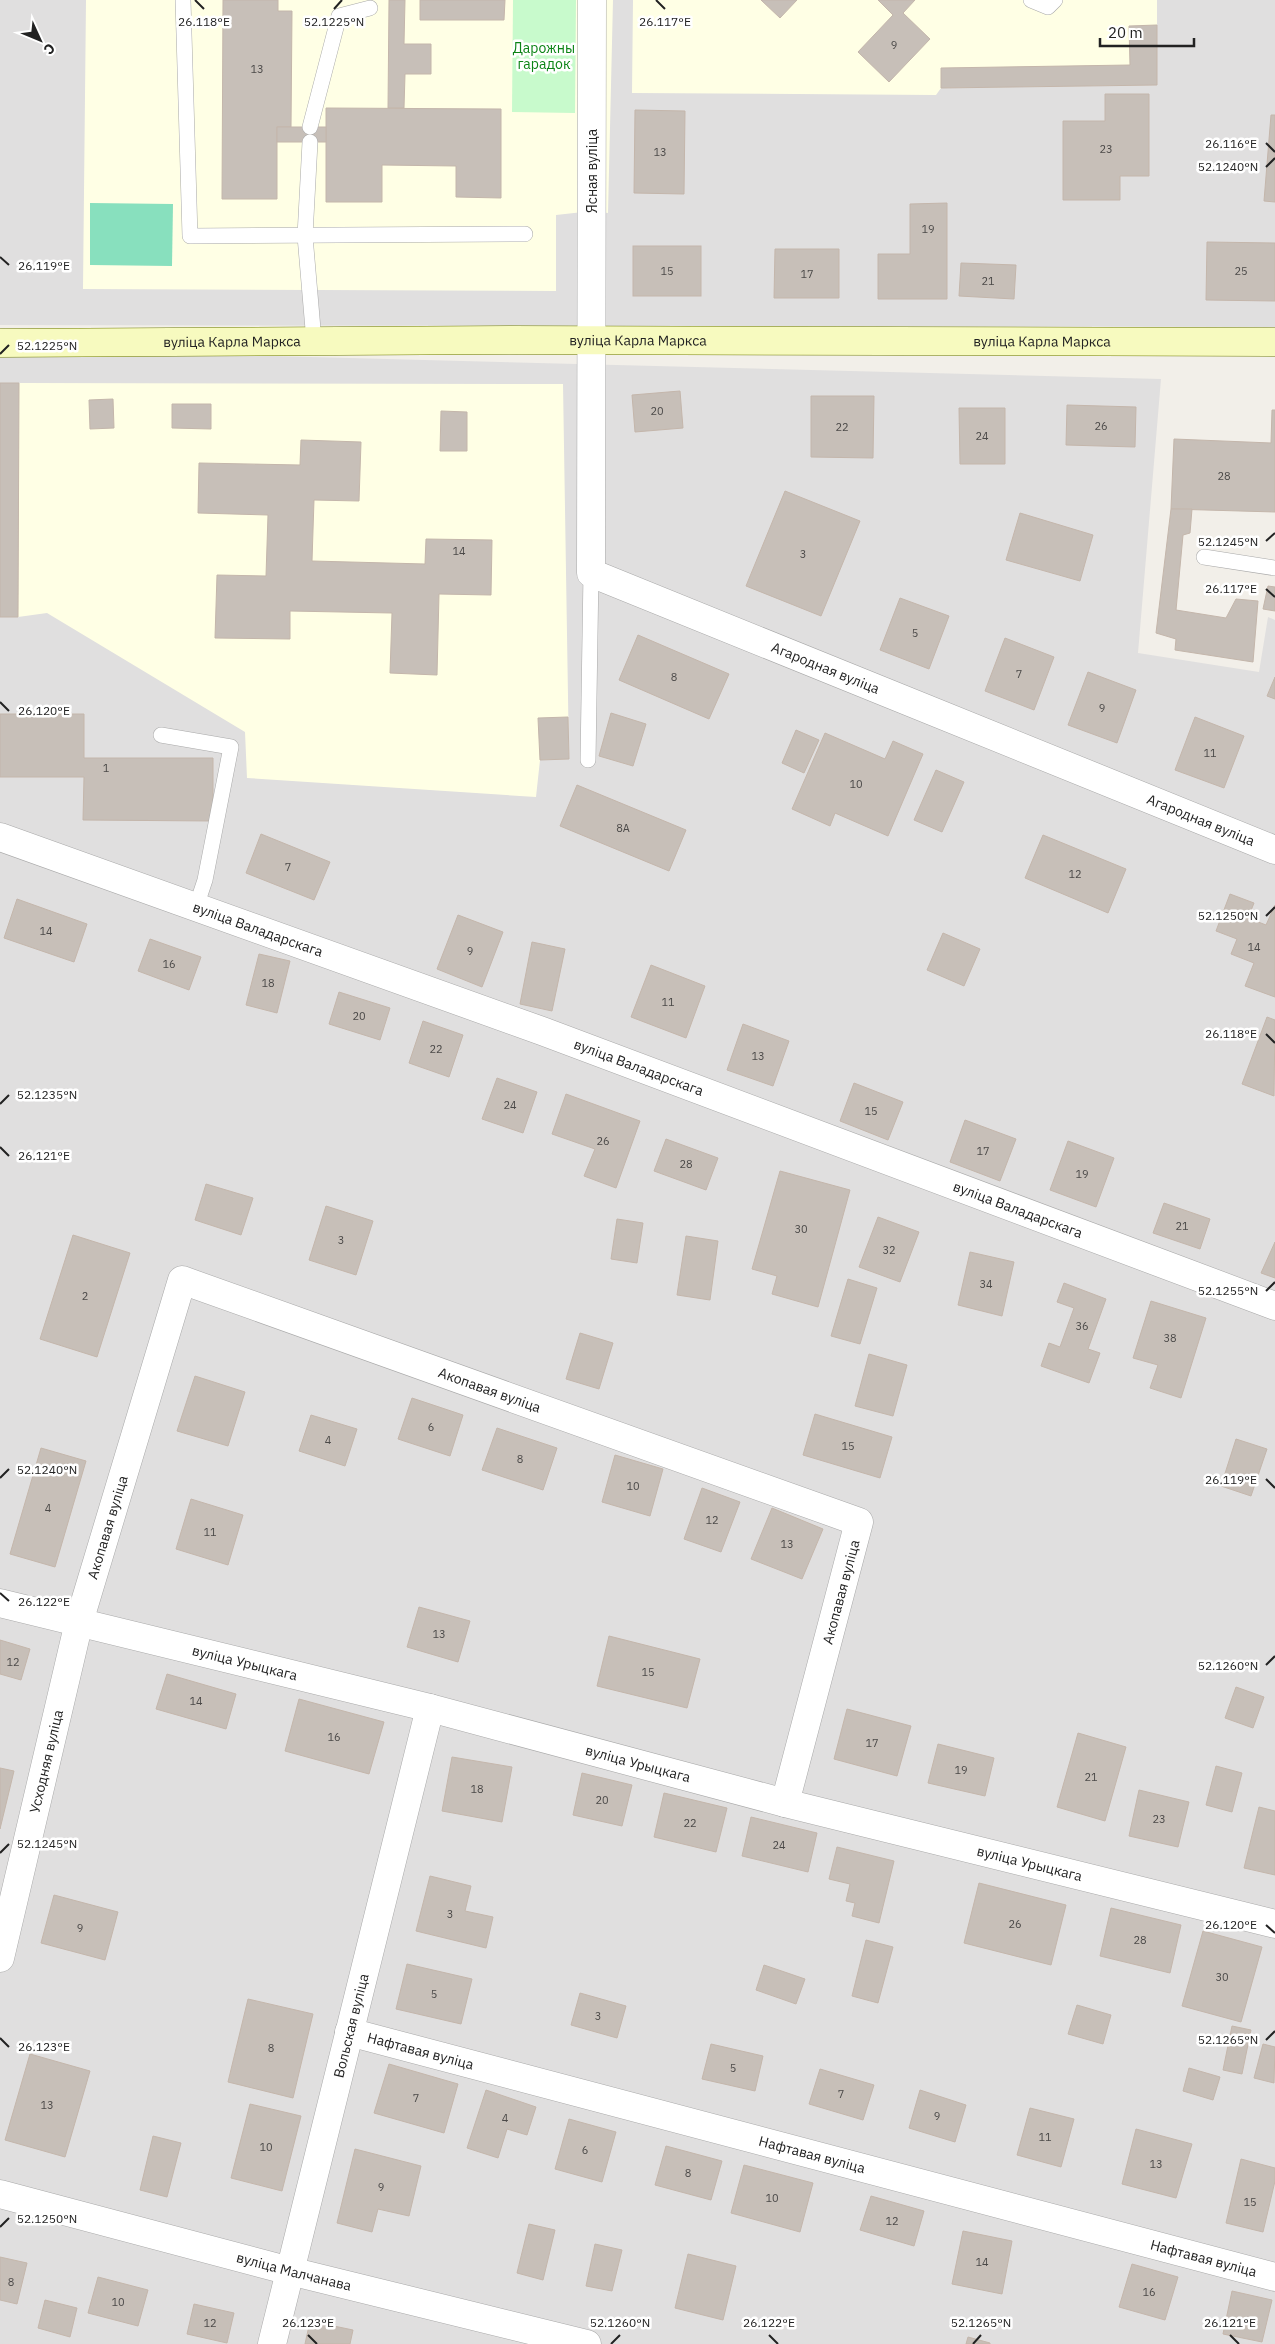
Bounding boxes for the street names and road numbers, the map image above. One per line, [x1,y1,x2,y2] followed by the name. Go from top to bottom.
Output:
[583,128,601,213] street label: Ясная вуліца
[569,331,707,350] street label: вуліца Карла Маркса
[163,332,301,351] street label: вуліца Карла Маркса
[973,332,1111,351] street label: вуліца Карла Маркса
[769,638,883,698] street label: Агародная вуліца
[1144,790,1258,850] street label: Агародная вуліца
[190,898,326,961] street label: вуліца Валадарскага
[571,1035,707,1100] street label: вуліца Валадарскага
[951,1177,1086,1242] street label: вуліца Валадарскага
[436,1363,544,1417] street label: Акопавая вуліца
[83,1473,132,1581] street label: Акопавая вуліца
[818,1537,864,1646] street label: Акопавая вуліца
[190,1641,300,1684] street label: вуліца Урыцкага
[25,1707,67,1815] street label: Усходняя вуліца
[584,1741,693,1786] street label: вуліца Урыцкага
[975,1842,1085,1885] street label: вуліца Урыцкага
[329,1971,373,2080] street label: Вольская вуліца
[365,2028,476,2074] street label: Нафтавая вуліца
[757,2132,868,2177] street label: Нафтавая вуліца
[1148,2235,1259,2281] street label: Нафтавая вуліца
[234,2248,354,2295] street label: вуліца Малчанава

